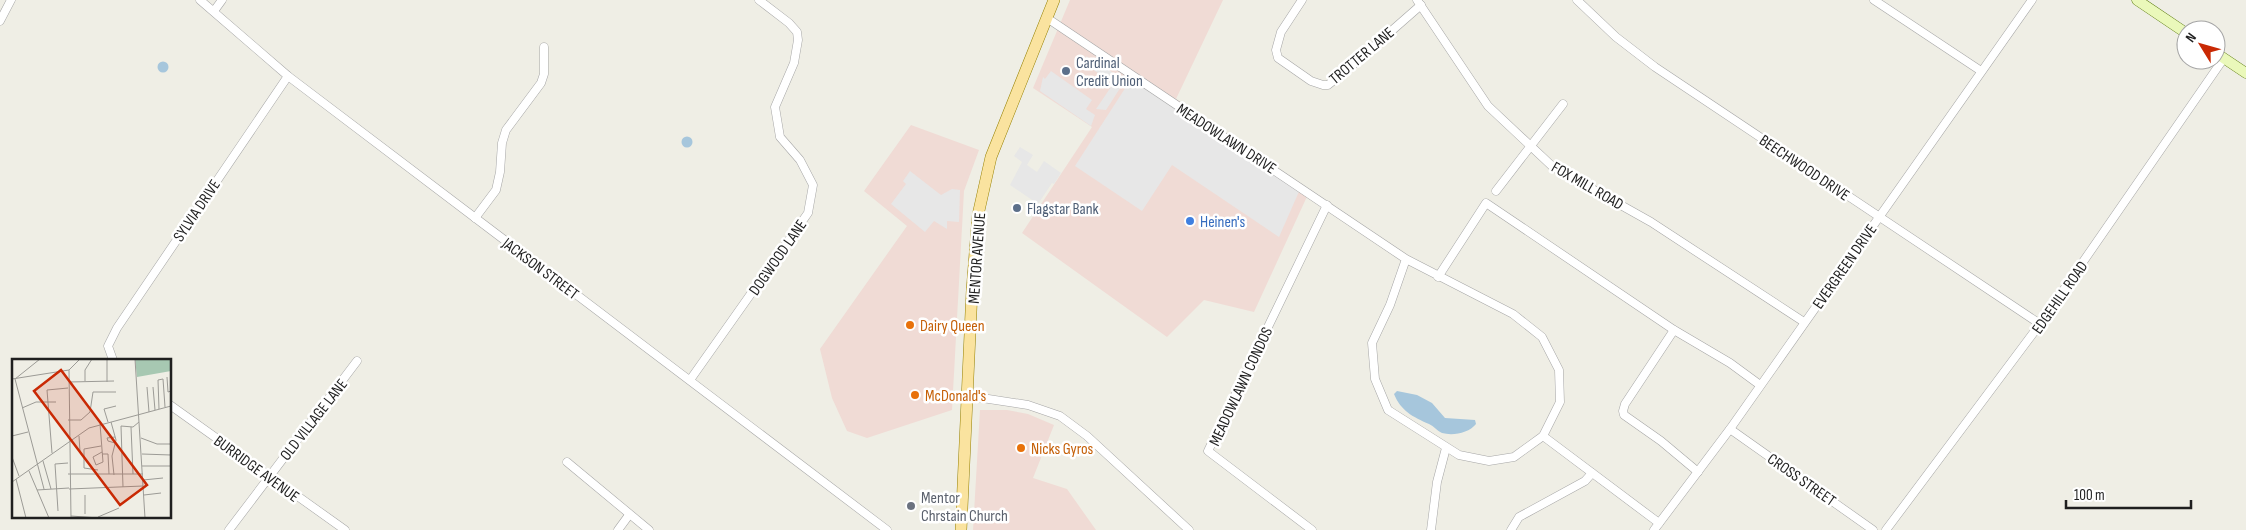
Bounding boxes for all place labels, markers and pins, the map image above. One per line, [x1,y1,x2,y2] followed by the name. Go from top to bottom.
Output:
[1076,54,1143,91] place label: Cardinal Credit Union
[1060,65,1072,77] marker: Cardinal Credit Union
[1027,200,1099,219] place label: Flagstar Bank
[1011,202,1023,214] marker: Flagstar Bank
[1200,213,1246,232] place label: Heinen's
[1184,215,1196,227] marker: Heinen's
[920,317,985,336] place label: Dairy Queen
[904,319,916,331] marker: Dairy Queen
[925,387,987,406] place label: McDonald's
[909,389,921,401] marker: McDonald's
[1031,440,1094,459] place label: Nicks Gyros
[1015,442,1027,454] marker: Nicks Gyros
[921,489,1008,526] place label: Mentor Chrstain Church
[905,500,917,512] marker: Mentor Chrstain Church

